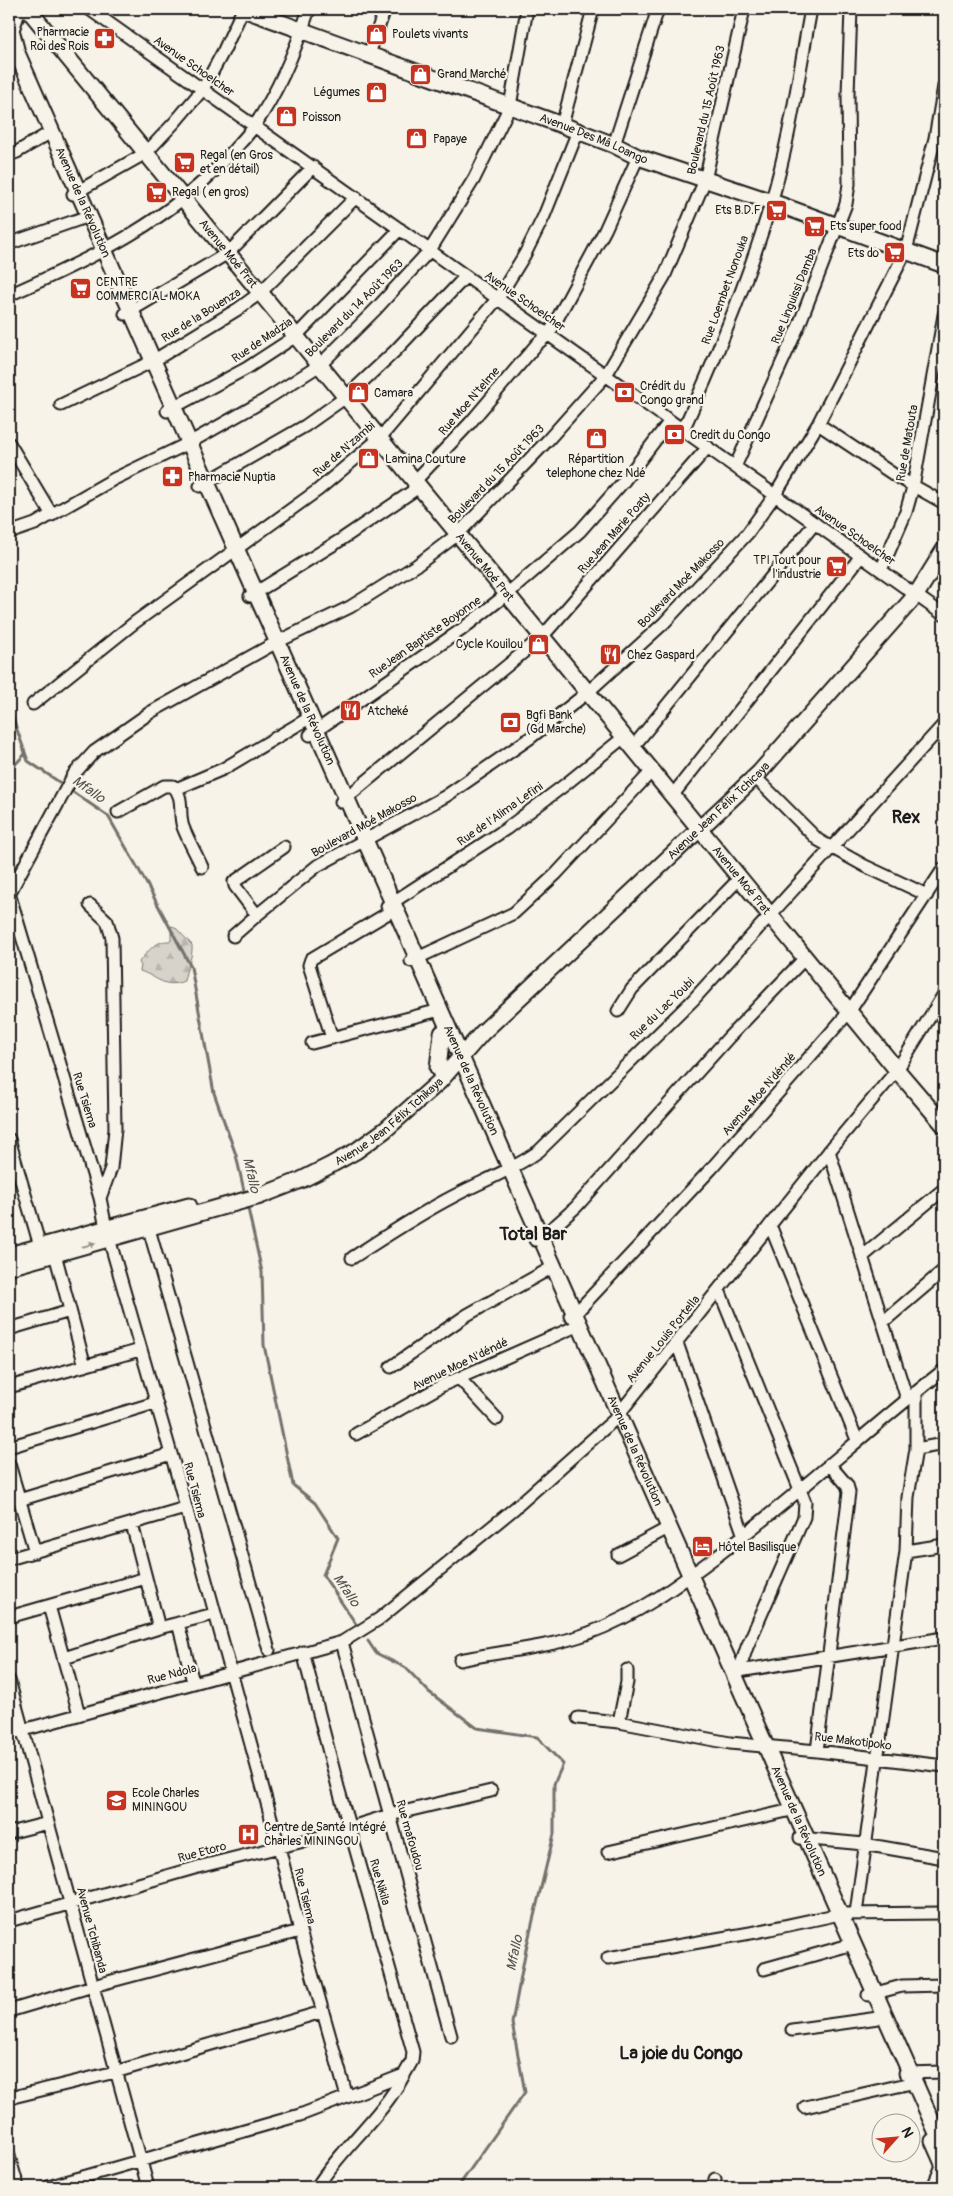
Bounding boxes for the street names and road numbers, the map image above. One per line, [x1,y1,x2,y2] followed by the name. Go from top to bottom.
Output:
[150,33,238,100] street label: Avenue Schoelcher
[684,44,729,176] street label: Boulevard du 15 Août 1963
[537,110,650,168] street label: Avenue Des Mâ Loango
[52,145,114,260] street label: Avenue de la Révolution
[195,216,260,291] street label: Avenue Moé Prat
[699,233,752,347] street label: Rue Loembet Nonouka
[768,246,821,346] street label: Rue Linguissi Damba
[302,256,407,361] street label: Boulevard du 14 Août 1963
[481,268,569,335] street label: Avenue Schoelcher
[159,285,244,346] street label: Rue de la Bouenza
[229,314,296,366] street label: Rue de Madzia
[436,364,503,439] street label: Rue Moe N'telme
[893,403,922,483] street label: Rue de Matouta
[310,418,378,480] street label: Rue de N'zambi
[445,421,548,527] street label: Boulevard du 15 Août 1963
[575,490,654,577] street label: RueJean Marie Poaty
[811,502,899,569] street label: Avenue Schoelcher
[452,530,517,605] street label: Avenue Moé Prat
[635,535,728,631] street label: Boulevard Moé Makosso
[366,593,484,682] street label: RueJean Baptiste Boyonne
[276,652,338,768] street label: Avenue de la Révolution
[665,759,774,863] street label: Avenue Jean Félix Tchicaya
[455,779,546,850] street label: Rue de l'Alima Lefini
[309,790,420,861] street label: Boulevard Moé Makosso
[709,843,774,918] street label: Avenue Moé Prat
[627,975,698,1044] street label: Rue du Lac Youbi
[440,1023,502,1138] street label: Avenue de la Révolution
[719,1050,799,1139] street label: Avenue Moe N'déndé
[69,1071,100,1130] street label: Rue Tsiema
[332,1075,447,1169] street label: Avenue Jean Félix Tchikaya
[623,1292,704,1386] street label: Avenue Louis Portella
[410,1335,511,1394] street label: Avenue Moe N'déndé
[604,1393,666,1509] street label: Avenue de la Révolution
[180,1461,209,1520] street label: Rue Tsiema
[146,1661,199,1688] street label: Rue Ndola
[813,1729,893,1754] street label: Rue Makotipoko
[767,1763,830,1879] street label: Avenue de la Révolution
[392,1798,427,1872] street label: Rue mafoudou
[176,1839,229,1866] street label: Rue Etoro
[366,1857,393,1907] street label: Rue Nikila
[290,1867,319,1926] street label: Rue Tsiema
[73,1885,110,1975] street label: Avenue Tchibanda

